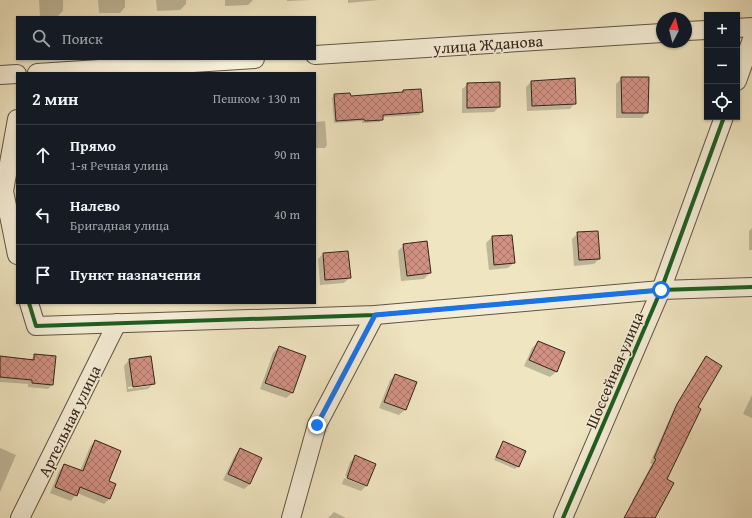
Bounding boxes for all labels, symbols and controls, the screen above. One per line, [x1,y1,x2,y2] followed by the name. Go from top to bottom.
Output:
[656,12,692,48] north arrow
[704,12,740,120] map controls
[704,12,740,48] button: +
[16,16,316,60] search box
[30,27,52,49] icon: search
[62,28,103,49] text: Поиск
[431,28,544,60] street label: улица Жданова
[704,48,740,84] button: −
[704,84,740,120] button: locate
[32,86,78,111] text: 2 мин
[213,89,300,108] text: Пешком · 130 m
[70,135,116,156] text: Прямо
[32,144,54,166] icon: ahead
[274,145,300,164] text: 90 m
[70,156,168,175] text: 1-я Речная улица
[70,195,120,216] text: Налево
[32,204,54,226] icon: left
[274,205,300,224] text: 40 m
[70,216,169,235] text: Бригадная улица
[32,264,54,286] icon: arrive
[70,264,201,285] text: Пункт назначения
[652,281,670,299] route start
[579,308,650,432] street label: Шоссейная улица
[32,361,107,481] street label: Артельная улица
[308,416,326,434] route end

